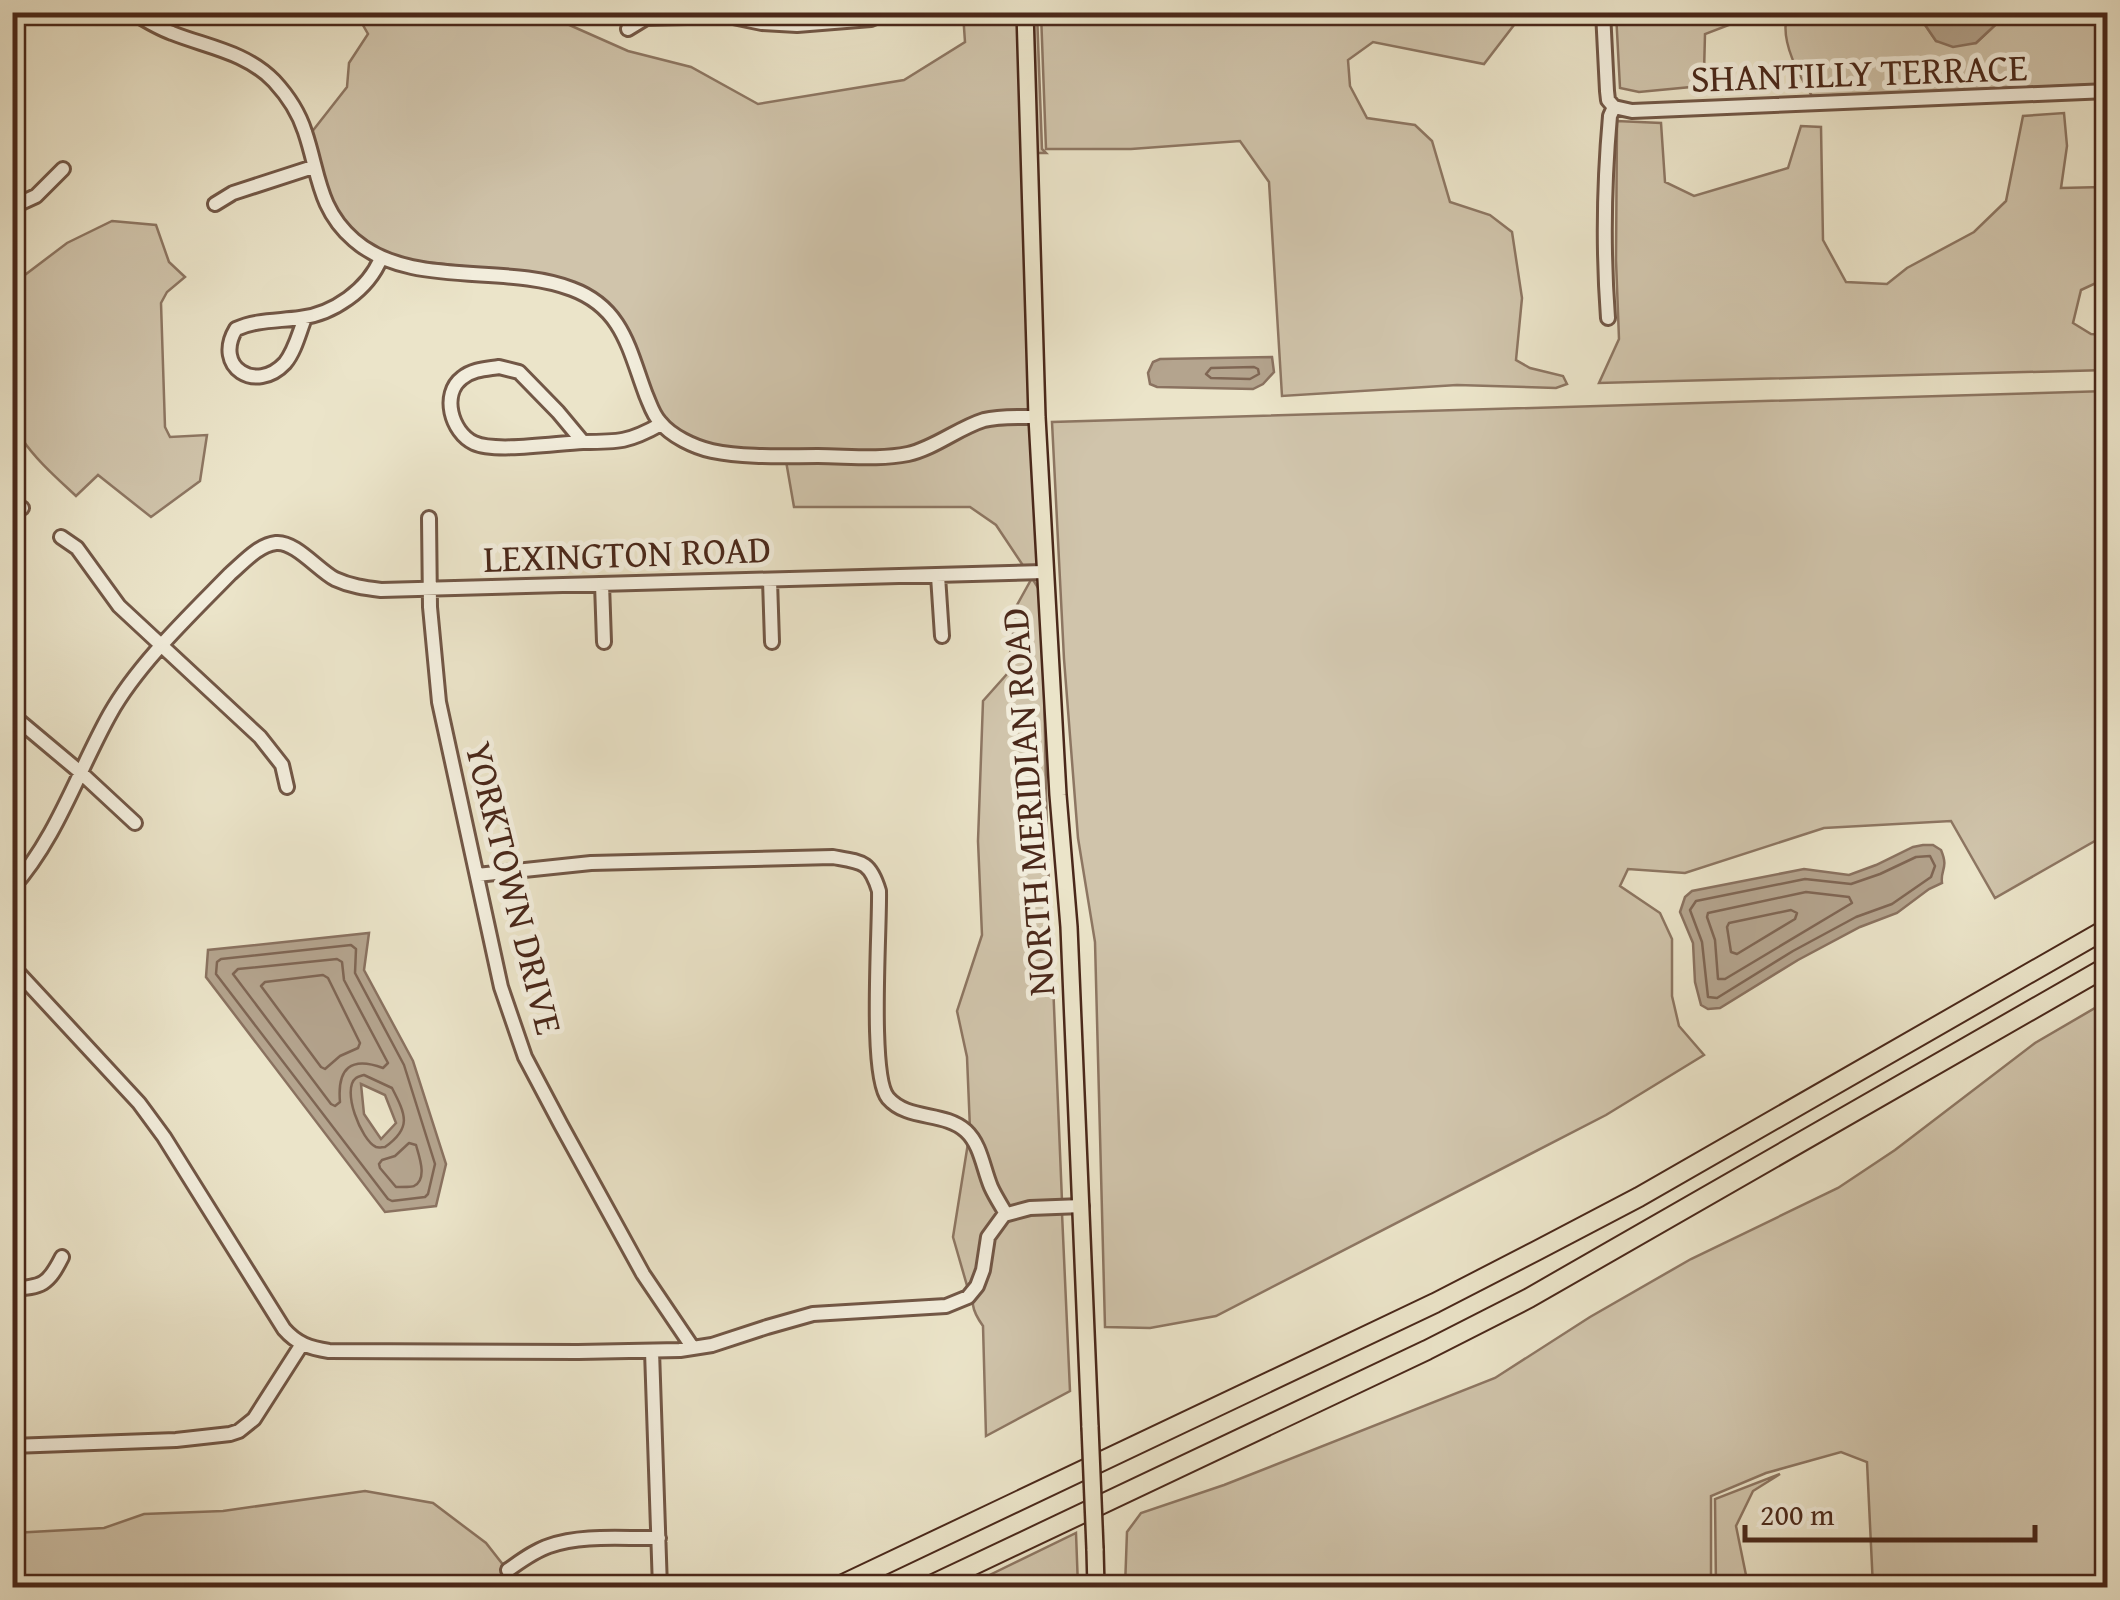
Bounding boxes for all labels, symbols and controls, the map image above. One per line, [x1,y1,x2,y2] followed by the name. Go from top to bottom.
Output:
[1690,38,2028,106] street label: SHANTILLY TERRACE
[482,520,772,586] street label: LEXINGTON ROAD
[986,606,1068,998] street label: NORTH MERIDIAN ROAD
[452,736,578,1040] street label: YORKTOWN DRIVE
[1745,1480,2035,1542] scale bar
[1760,1492,1835,1536] text: 200 m

